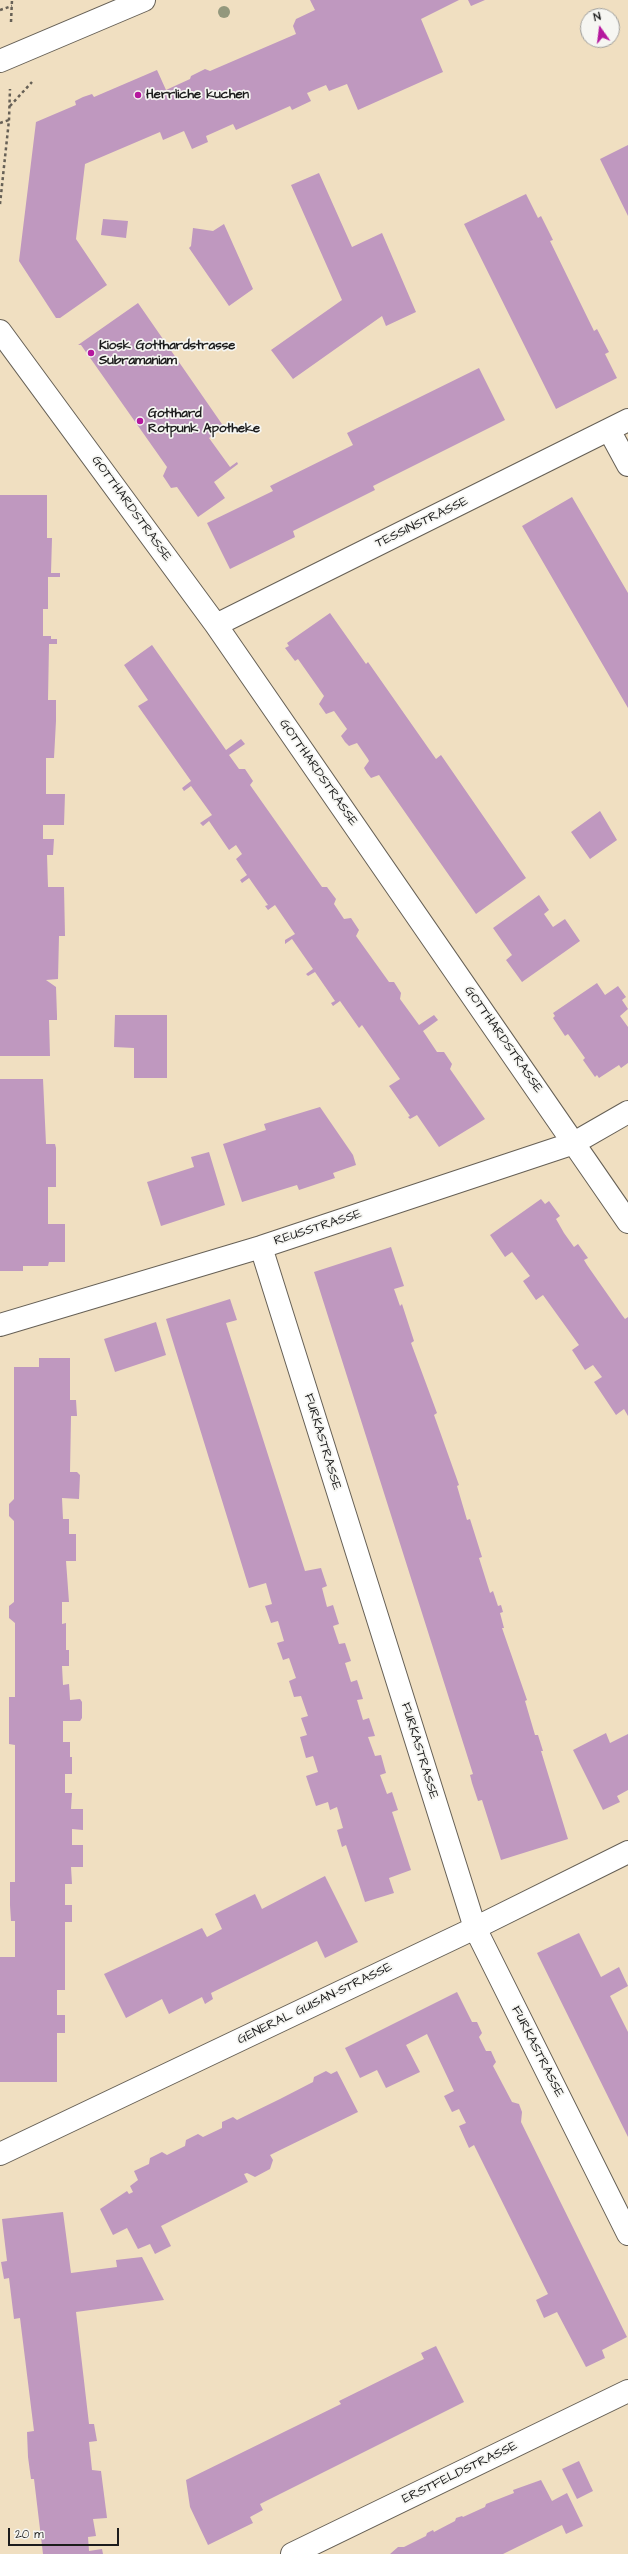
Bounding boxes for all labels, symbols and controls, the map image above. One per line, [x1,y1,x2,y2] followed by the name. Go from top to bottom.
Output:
[580,8,620,48] north arrow
[592,9,602,25] text: N
[146,87,249,103] place label: Herrliche kuchen
[133,90,143,100] marker: Herrliche kuchen
[99,338,235,369] place label: Kiosk Gotthardstrasse Subramaniam
[86,348,96,358] marker: Kiosk Gotthardstrasse Subramaniam
[148,406,260,437] place label: Gotthard Rotpunk Apotheke
[135,416,145,426] marker: Gotthard Rotpunk Apotheke
[88,453,174,565] street label: GOTTHARDSTRASSE
[373,494,471,552] street label: TESSINSTRASSE
[275,717,361,829] street label: GOTTHARDSTRASSE
[460,984,546,1096] street label: GOTTHARDSTRASSE
[272,1207,364,1249] street label: REUSSTRASSE
[300,1392,344,1492] street label: FURKASTRASSE
[397,1701,441,1801] street label: FURKASTRASSE
[235,1960,395,2048] street label: GENERAL GUISAN-STRASSE
[507,2004,567,2100] street label: FURKASTRASSE
[400,2438,520,2508] street label: ERSTFELDSTRASSE
[10,2520,121,2546] scale bar
[15,2526,44,2543] text: 20 m

